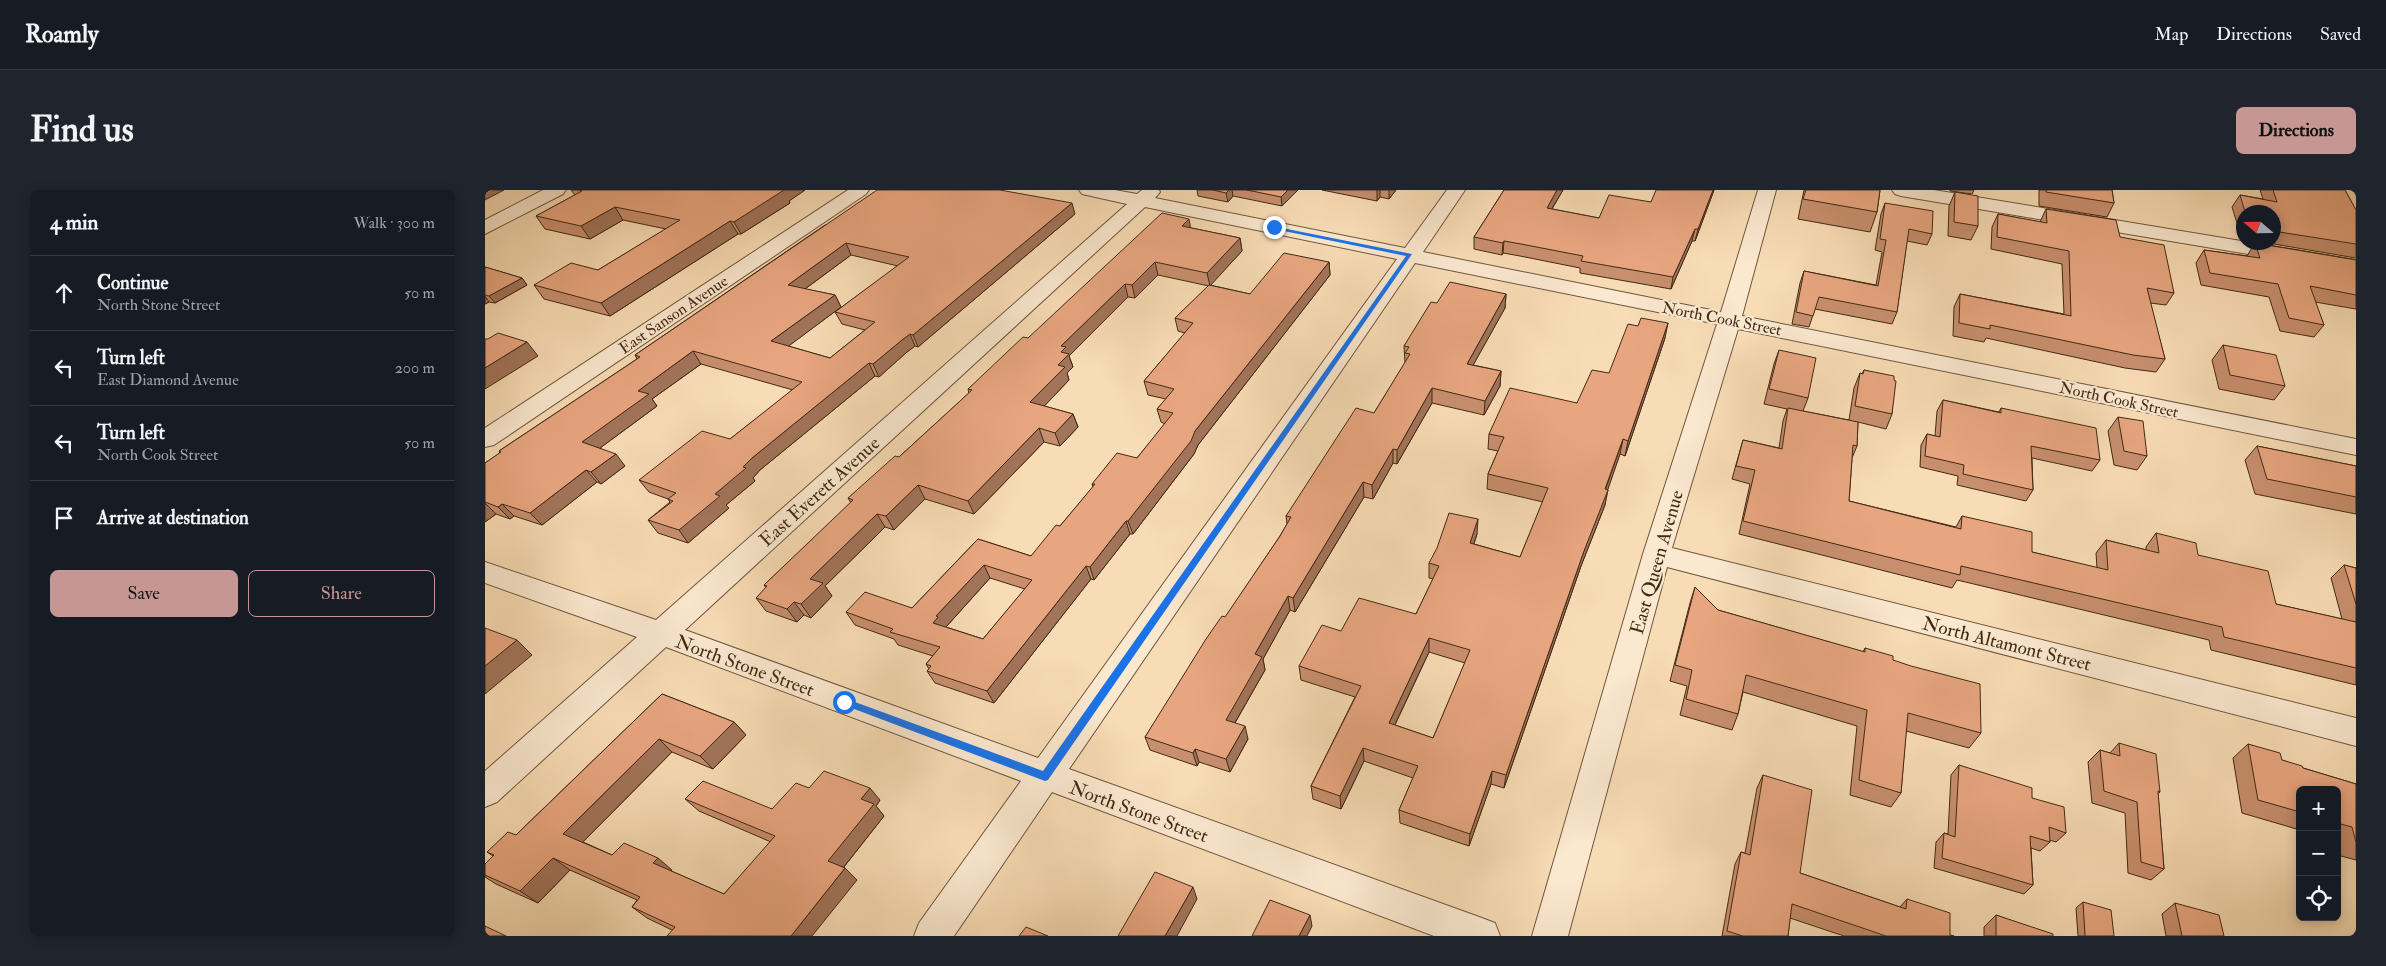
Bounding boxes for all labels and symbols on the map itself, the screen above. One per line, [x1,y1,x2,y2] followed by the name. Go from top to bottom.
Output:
[2236,205,2281,250] north arrow
[1263,216,1286,239] route end
[615,271,732,359] street label: East Sanson Avenue
[1660,298,1783,340] street label: North Cook Street
[2057,378,2180,422] street label: North Cook Street
[755,431,885,552] street label: East Everett Avenue
[1625,487,1689,637] street label: East Queen Avenue
[1920,611,2094,677] street label: North Altamont Street
[672,630,817,702] street label: North Stone Street
[833,691,856,714] route start
[1066,776,1211,848] street label: North Stone Street

